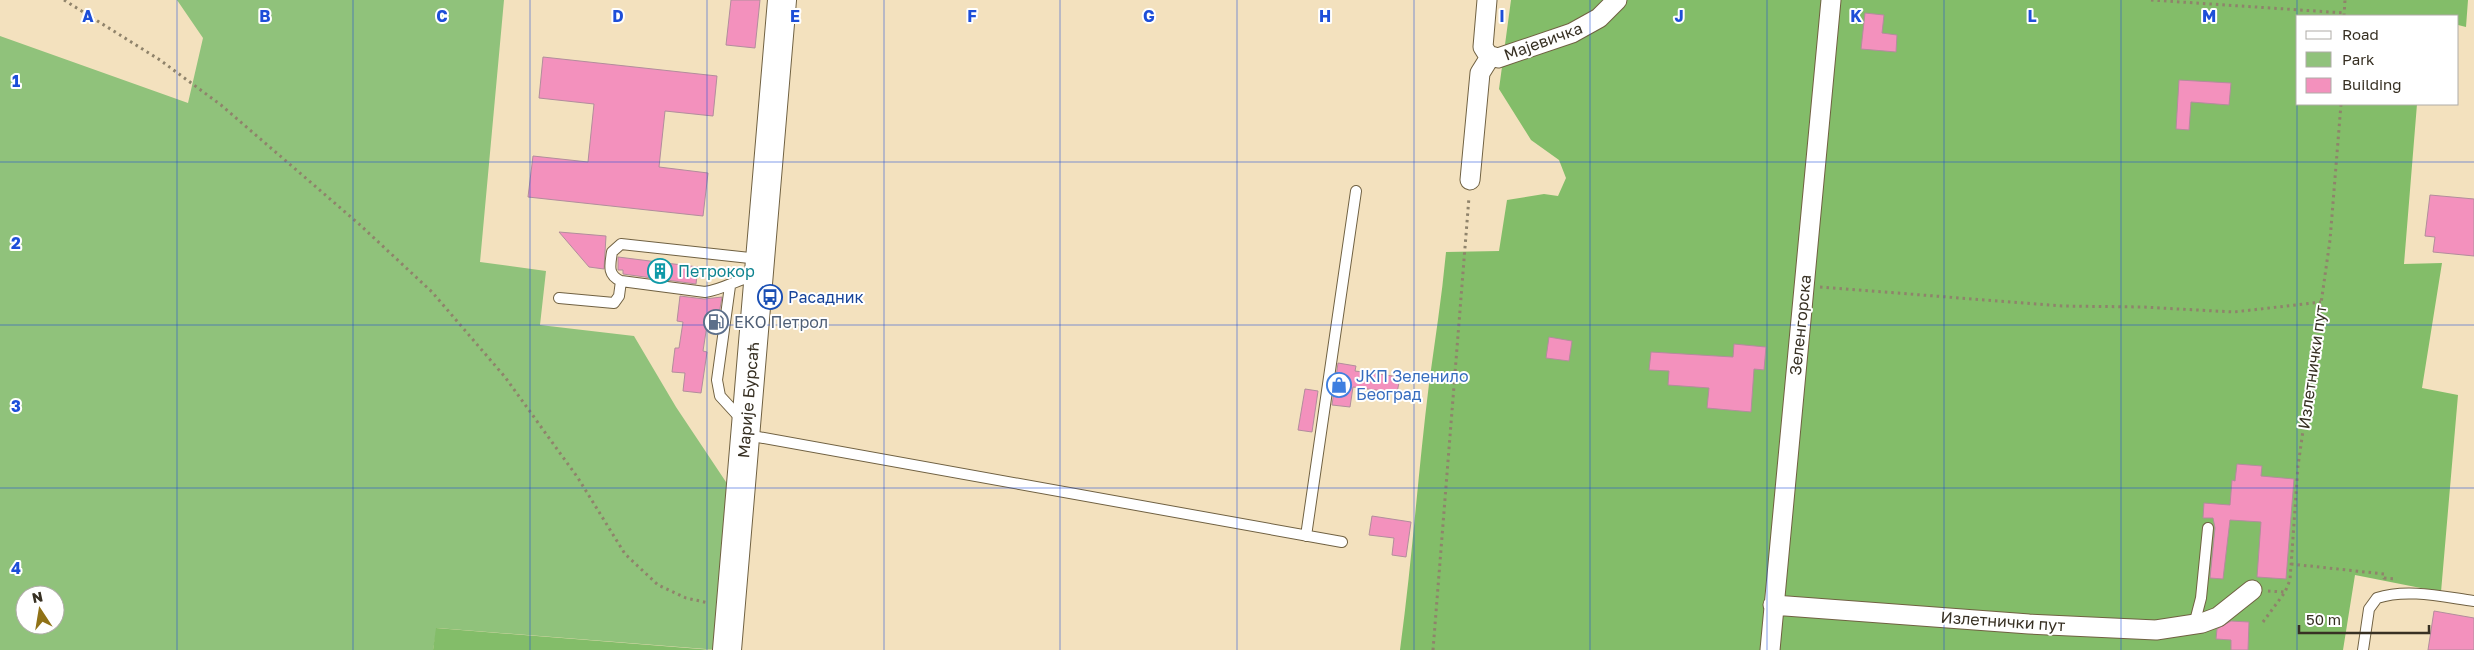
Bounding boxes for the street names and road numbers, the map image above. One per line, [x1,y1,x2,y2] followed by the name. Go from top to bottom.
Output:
[1501,18,1585,64] street label: Мајевичка
[1785,274,1815,376] street label: Зеленгорска
[2293,304,2331,430] street label: Излетнички пут
[733,341,763,459] street label: Марије Бурсаћ
[1940,607,2066,635] street label: Излетнички пут

